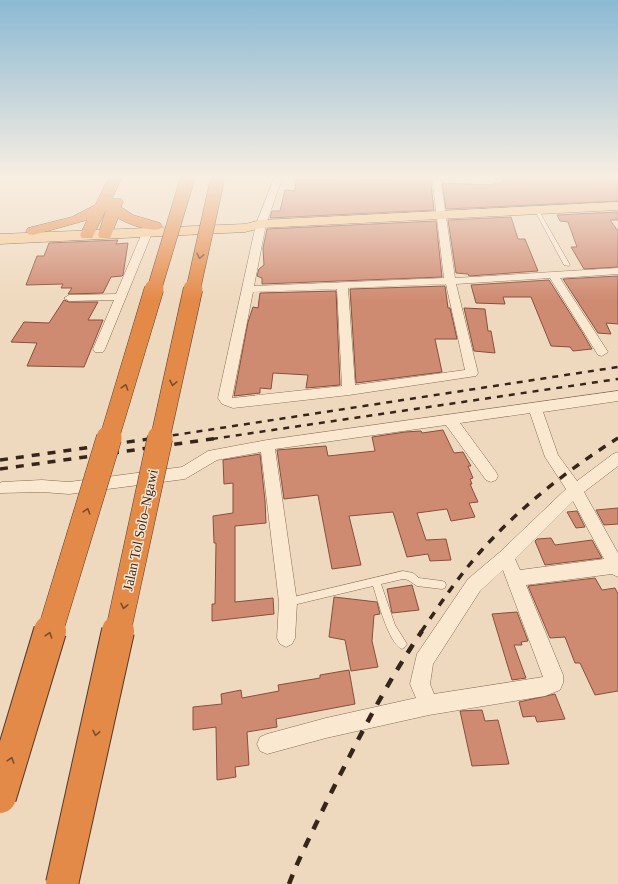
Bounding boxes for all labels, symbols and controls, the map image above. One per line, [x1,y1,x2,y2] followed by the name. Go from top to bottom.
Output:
[197,253,205,259] one-way arrow
[169,380,177,386] one-way arrow
[120,383,129,390] one-way arrow
[120,468,161,592] street label: Jalan Tol Solo–Ngawi
[82,508,91,515] one-way arrow
[120,603,128,609] one-way arrow
[44,632,53,639] one-way arrow
[92,730,100,736] one-way arrow
[6,757,15,764] one-way arrow

